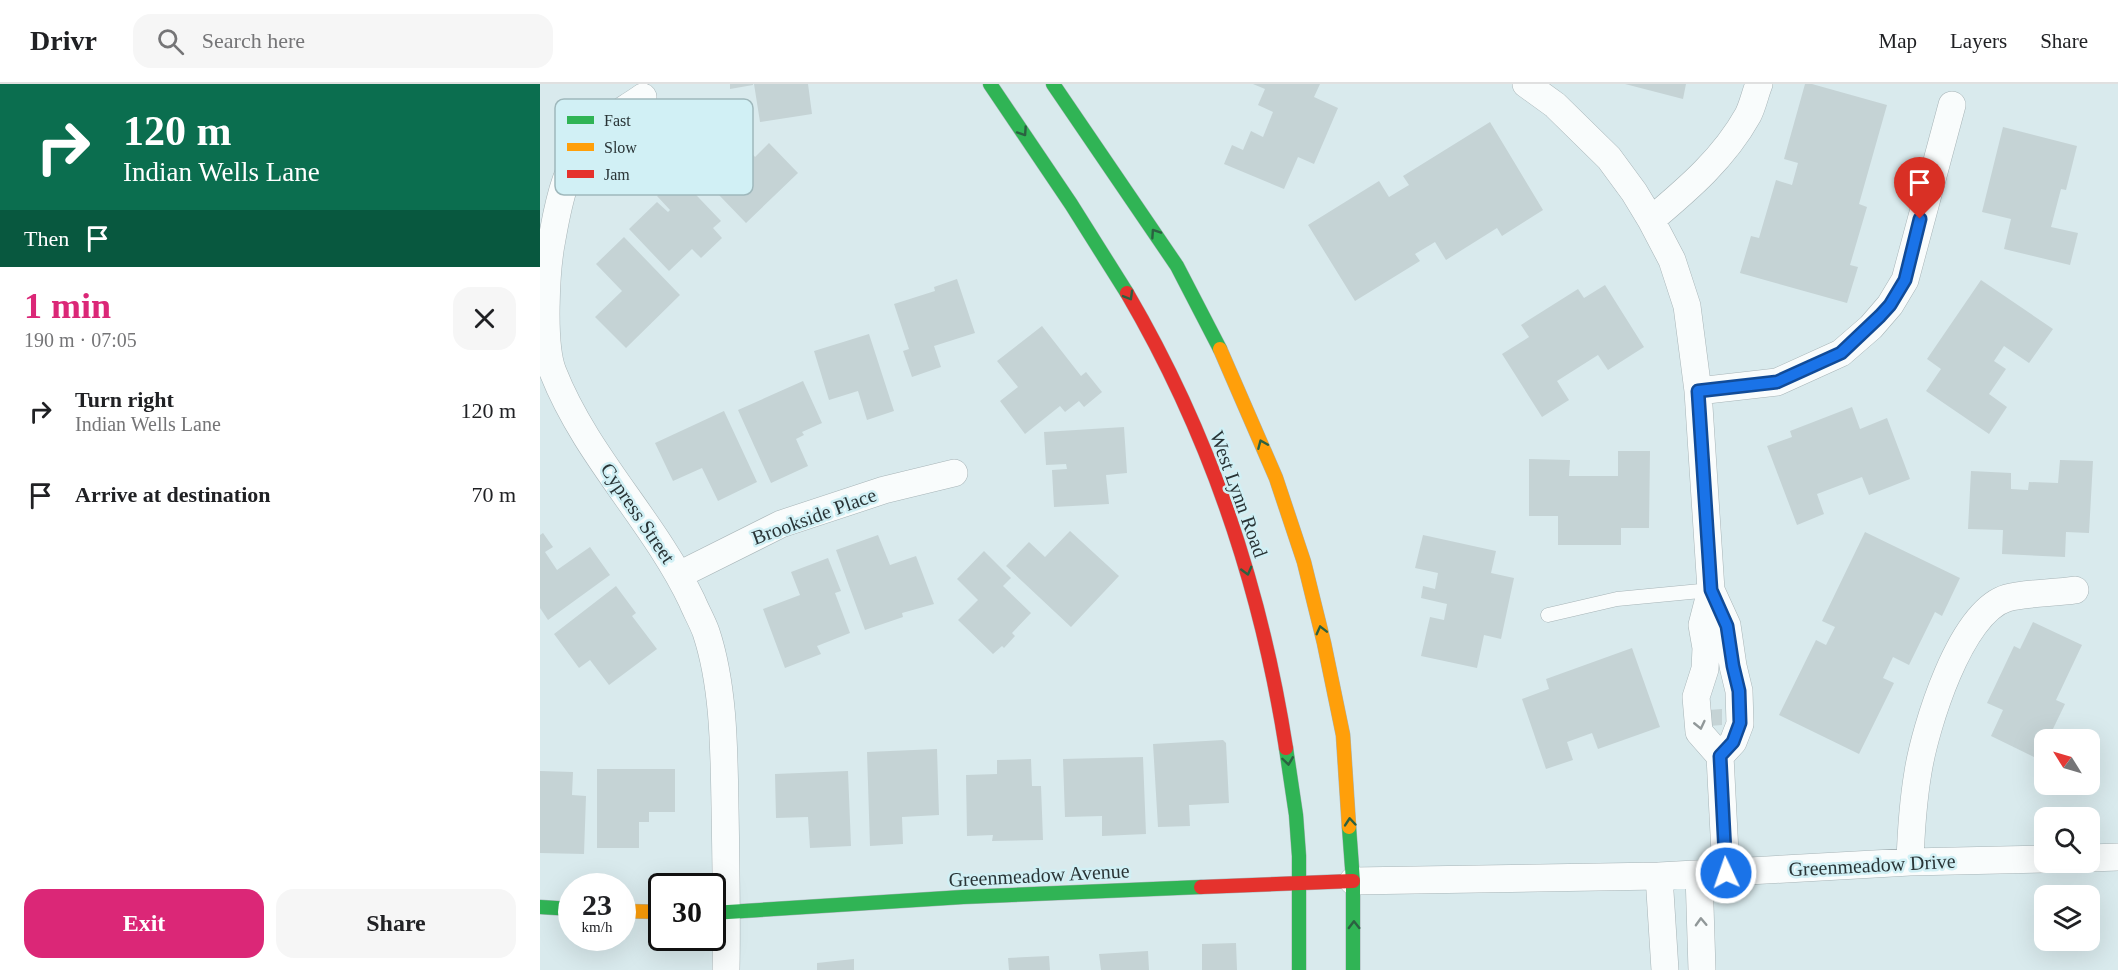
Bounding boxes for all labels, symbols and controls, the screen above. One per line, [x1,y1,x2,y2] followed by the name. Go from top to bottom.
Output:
[133,14,553,68] search box
[30,25,97,56] text: Drivr
[154,25,187,58] icon: search
[202,28,305,53] text: Search here
[1879,29,1917,53] text: Map
[1950,29,2007,53] text: Layers
[2040,29,2088,53] text: Share
[555,99,753,195] legend
[24,108,102,186] icon: right
[123,108,232,154] text: 120 m
[604,112,631,129] text: Fast
[1016,126,1027,137] one-way arrow
[604,139,637,156] text: Slow
[123,157,320,187] text: Indian Wells Lane
[1894,157,1945,219] pin
[604,166,630,183] text: Jam
[1903,166,1936,199] icon: arrive
[81,222,114,255] icon: arrive
[24,226,69,251] text: Then
[1151,229,1162,240] one-way arrow
[24,286,111,326] text: 1 min
[453,287,516,350] button: close
[1121,290,1133,300] one-way arrow
[24,329,137,351] text: 190 m · 07:05
[75,387,174,412] text: Turn right
[24,395,57,428] icon: right
[460,398,516,423] text: 120 m
[75,413,221,435] text: Indian Wells Lane
[1205,428,1272,561] street label: West Lynn Road
[1257,440,1269,451] one-way arrow
[596,459,680,568] street label: Cypress Street
[24,479,57,512] icon: arrive
[75,482,271,507] text: Arrive at destination
[471,482,516,507] text: 70 m
[749,483,879,549] street label: Brookside Place
[1239,566,1252,576] one-way arrow
[1315,625,1328,635] one-way arrow
[1693,720,1706,730] one-way arrow
[2034,729,2100,795] north arrow
[2034,729,2100,951] map controls
[1282,757,1294,766] one-way arrow
[2034,807,2100,873] button: search
[1344,818,1357,827] one-way arrow
[1694,841,1758,905] position arrow
[1788,850,1956,880] street label: Greenmeadow Drive
[948,859,1130,891] street label: Greenmeadow Avenue
[648,873,726,951] speed limit sign: 30
[2034,885,2100,951] button: layers
[582,888,612,921] text: 23
[24,889,264,958] button: Exit
[276,889,516,958] button: Share
[1694,918,1707,927] one-way arrow
[582,919,612,935] text: km/h
[1348,921,1360,930] one-way arrow

